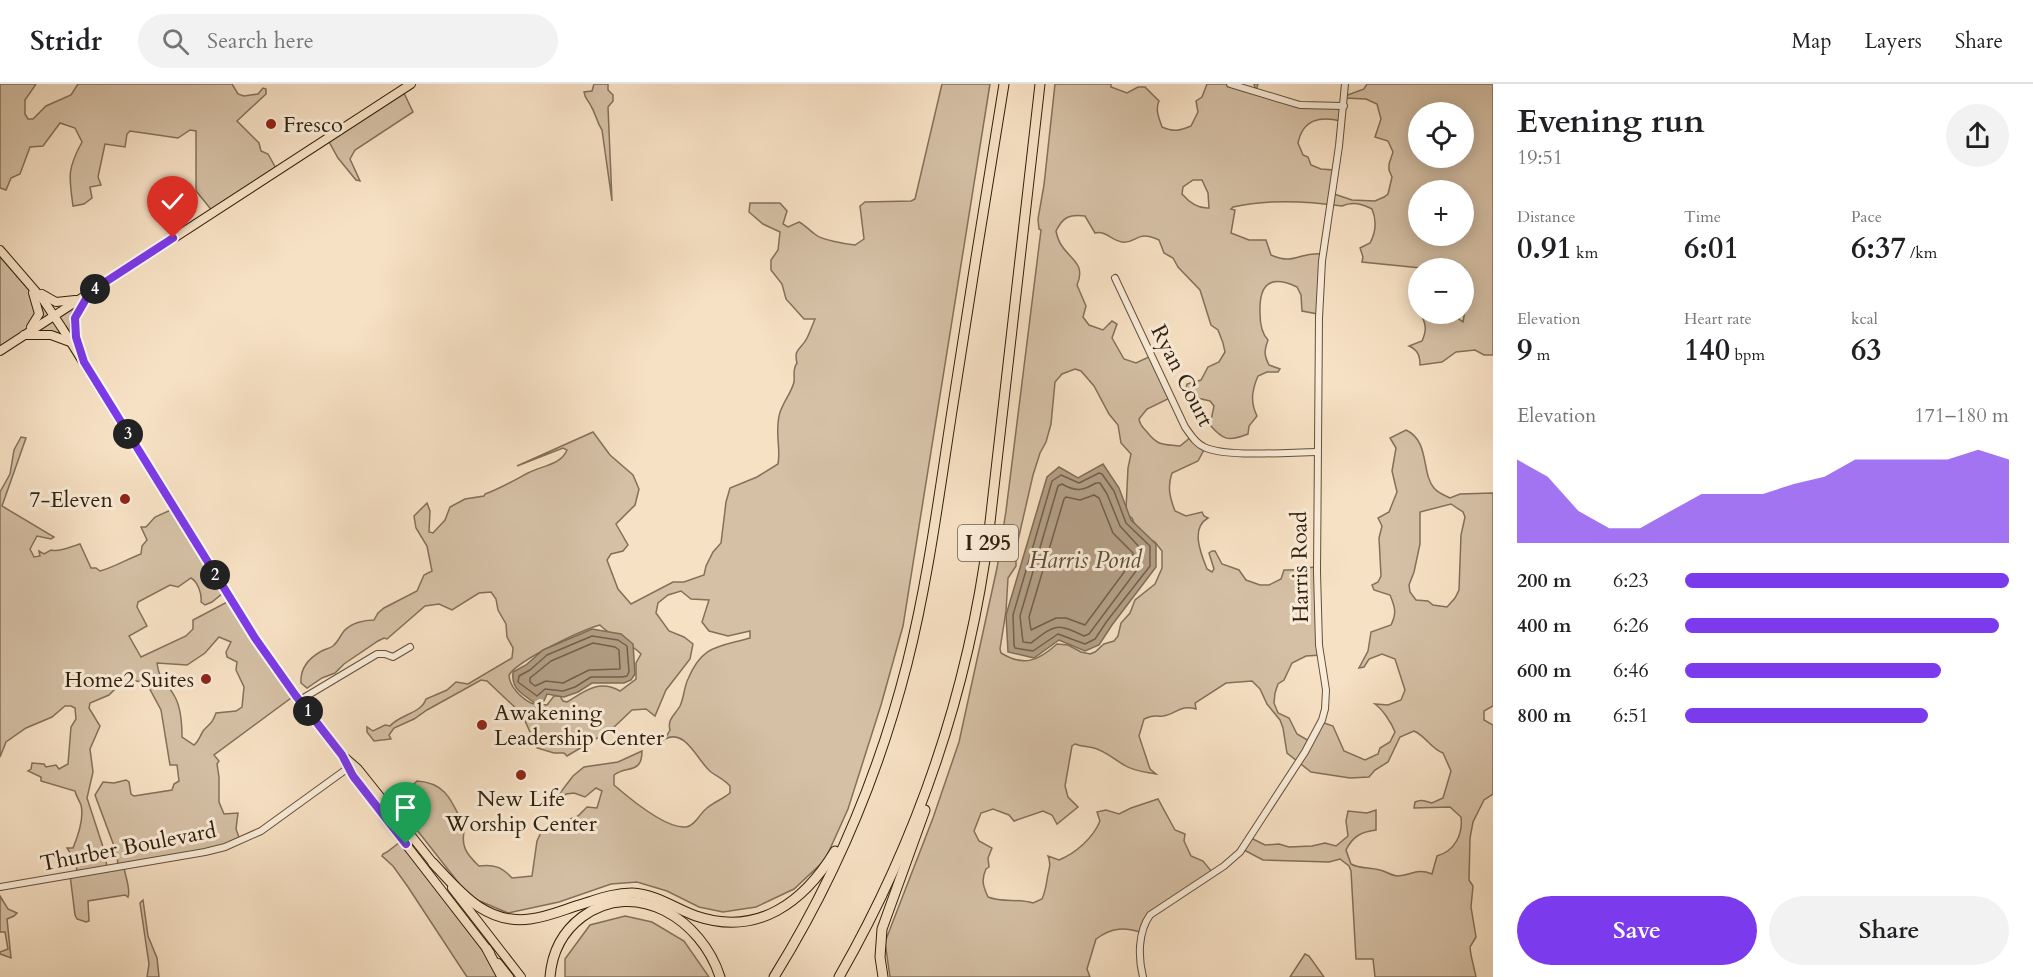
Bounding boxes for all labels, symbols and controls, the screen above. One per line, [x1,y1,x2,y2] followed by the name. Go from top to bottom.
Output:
[138,14,558,68] search box
[30,22,102,60] text: Stridr
[159,25,192,58] icon: search
[207,26,314,56] text: Search here
[1792,27,1832,56] text: Map
[1865,27,1922,56] text: Layers
[1955,27,2003,56] text: Share
[1517,99,1705,144] text: Evening run
[1408,102,1474,324] map controls
[1408,102,1474,168] button: locate
[1946,104,2009,167] button: share
[283,110,343,140] place label: Fresco
[264,117,278,131] marker: Fresco
[1517,144,1563,171] text: 19:51
[147,176,198,238] pin
[1408,180,1474,246] button: +
[156,185,189,218] icon: check
[1517,206,1575,228] text: Distance
[1684,206,1721,228] text: Time
[1851,206,1882,228] text: Pace
[1517,228,1572,269] text: 0.91
[1684,228,1739,269] text: 6:01
[1851,228,1906,269] text: 6:37
[1572,242,1598,264] text: km
[1906,242,1937,264] text: /km
[1408,258,1474,324] button: −
[80,274,110,304] pin: 4
[91,278,99,300] text: 4
[1517,308,1581,330] text: Elevation
[1684,308,1752,330] text: Heart rate
[1851,308,1878,330] text: kcal
[1144,319,1221,432] street label: Ryan Court
[1517,330,1532,371] text: 9
[1684,330,1730,371] text: 140
[1851,330,1882,371] text: 63
[1532,344,1550,366] text: m
[1730,344,1765,366] text: bpm
[1517,402,1596,429] text: Elevation
[1914,402,2009,429] text: 171–180 m
[113,419,143,449] pin: 3
[124,423,132,445] text: 3
[29,485,113,515] place label: 7-Eleven
[118,492,132,506] marker: 7-Eleven
[1284,511,1316,623] street label: Harris Road
[958,525,1018,561] road number: I 295
[1028,544,1143,577] water label: Harris Pond
[200,560,230,590] pin: 2
[211,564,219,586] text: 2
[1517,567,1572,594] text: 200 m
[1613,567,1649,594] text: 6:23
[1517,612,1572,639] text: 400 m
[1613,612,1649,639] text: 6:26
[1517,657,1572,684] text: 600 m
[1613,657,1649,684] text: 6:46
[64,665,194,695] place label: Home2 Suites
[199,672,213,686] marker: Home2 Suites
[293,696,323,726] pin: 1
[494,698,665,753] place label: Awakening Leadership Center
[304,700,312,722] text: 1
[1517,702,1572,729] text: 800 m
[1613,702,1649,729] text: 6:51
[475,718,489,732] marker: Awakening Leadership Center
[514,768,528,782] marker: New Life Worship Center
[380,782,431,844] pin
[444,784,598,839] place label: New Life Worship Center
[389,791,422,824] icon: arrive
[38,815,219,879] street label: Thurber Boulevard
[1517,896,1757,965] button: Save
[1769,896,2009,965] button: Share

